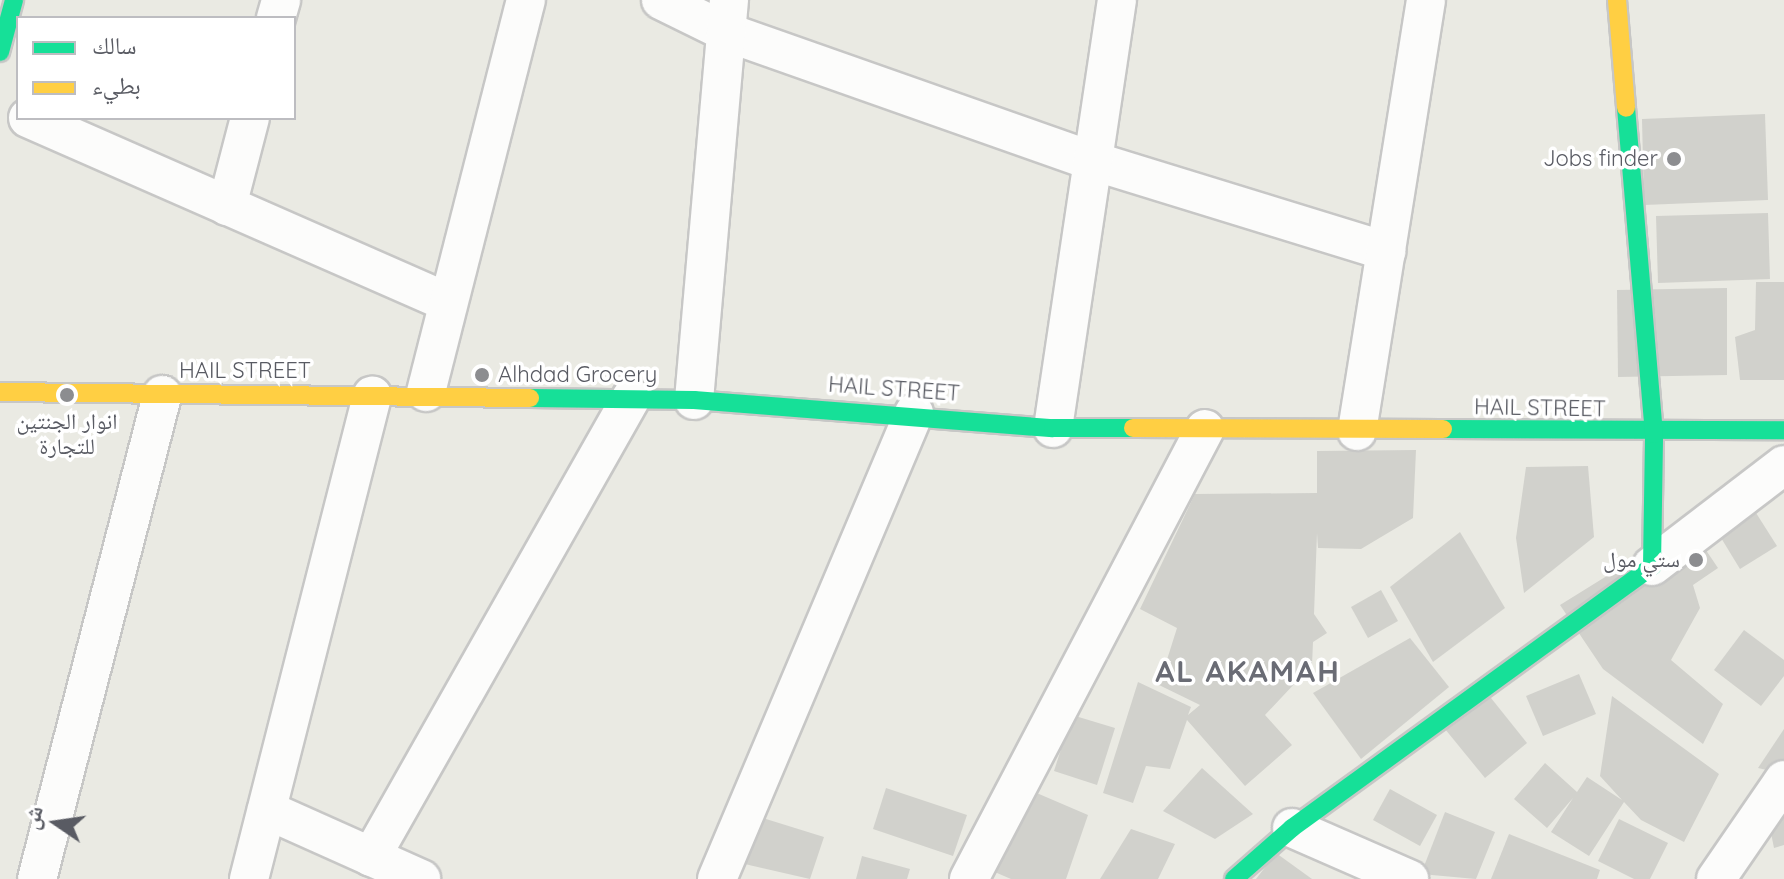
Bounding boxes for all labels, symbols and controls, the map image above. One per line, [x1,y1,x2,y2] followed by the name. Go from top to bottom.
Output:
[16,16,296,120] legend
[92,30,137,60] text: سالك
[92,70,141,100] text: بطيء
[1543,146,1658,172] place label: Jobs finder
[1665,150,1683,168] marker: Jobs finder
[179,358,311,384] street label: HAIL STREET
[498,362,657,388] place label: Alhdad Grocery
[473,366,491,384] marker: Alhdad Grocery
[827,371,961,407] street label: HAIL STREET
[58,386,76,404] marker: انوار الجنتين للتجارة
[1474,394,1606,422] street label: HAIL STREET
[16,408,118,460] place label: انوار الجنتين للتجارة
[1603,547,1680,573] place label: ستي مول
[1687,551,1705,569] marker: ستي مول
[1155,653,1341,689] district label: AL AKAMAH
[16,783,96,863] north arrow
[16,803,49,832] text: ش

